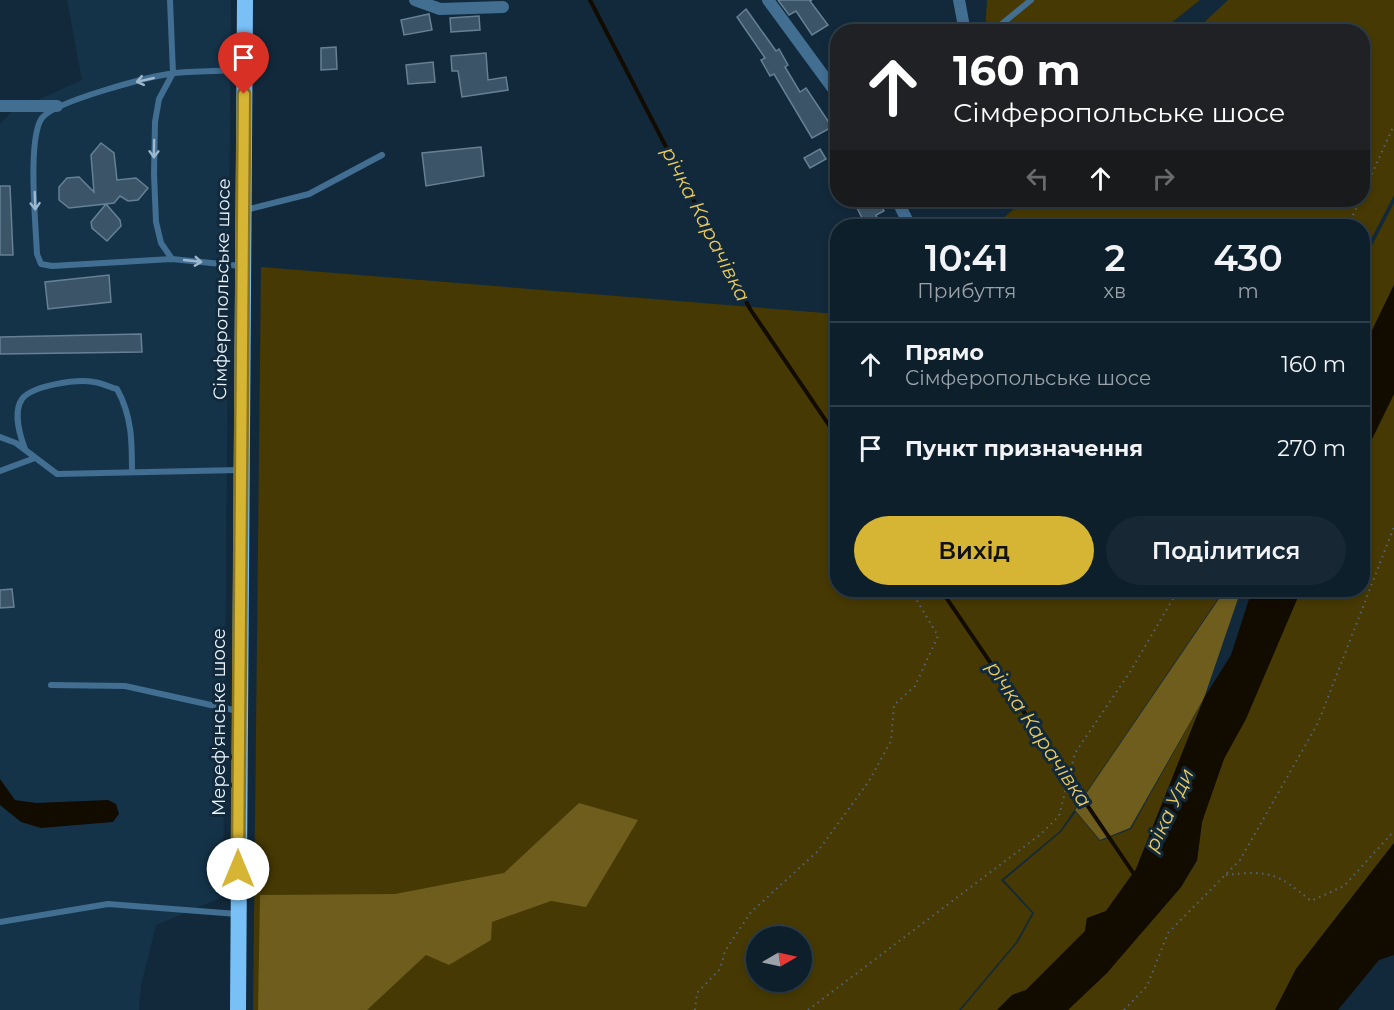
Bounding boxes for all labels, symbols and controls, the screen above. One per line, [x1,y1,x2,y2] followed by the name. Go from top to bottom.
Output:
[218,32,269,94] pin
[227,41,260,74] icon: arrive
[953,44,1081,96] text: 160 m
[854,48,932,126] icon: ahead
[135,74,154,86] one-way arrow
[953,96,1285,129] text: Сімферопольське шосе
[149,138,160,158] one-way arrow
[657,142,755,306] water label: річка Карачівка
[1021,162,1054,195] icon: left
[1084,162,1117,195] icon: ahead
[1147,162,1180,195] icon: right
[209,178,235,400] street label: Сімферопольське шосе
[30,190,41,210] one-way arrow
[925,236,1009,280] text: 10:41
[1104,236,1125,280] text: 2
[1213,236,1283,280] text: 430
[182,256,202,267] one-way arrow
[917,279,1016,303] text: Прибуття
[1104,279,1126,303] text: хв
[1238,279,1259,303] text: m
[905,339,984,366] text: Прямо
[854,348,887,381] icon: ahead
[1281,351,1346,378] text: 160 m
[905,366,1151,390] text: Сімферопольське шосе
[854,432,887,465] icon: arrive
[905,435,1143,462] text: Пункт призначення
[1277,435,1346,462] text: 270 m
[854,516,1094,585] button: Вихід
[1106,516,1346,585] button: Поділитися
[208,628,230,816] street label: Мереф'янське шосе
[981,656,1097,812] water label: річка Карачівка
[1139,765,1199,855] water label: ріка Уди
[206,837,270,901] position arrow
[746,926,812,992] north arrow
[746,926,812,992] map controls

